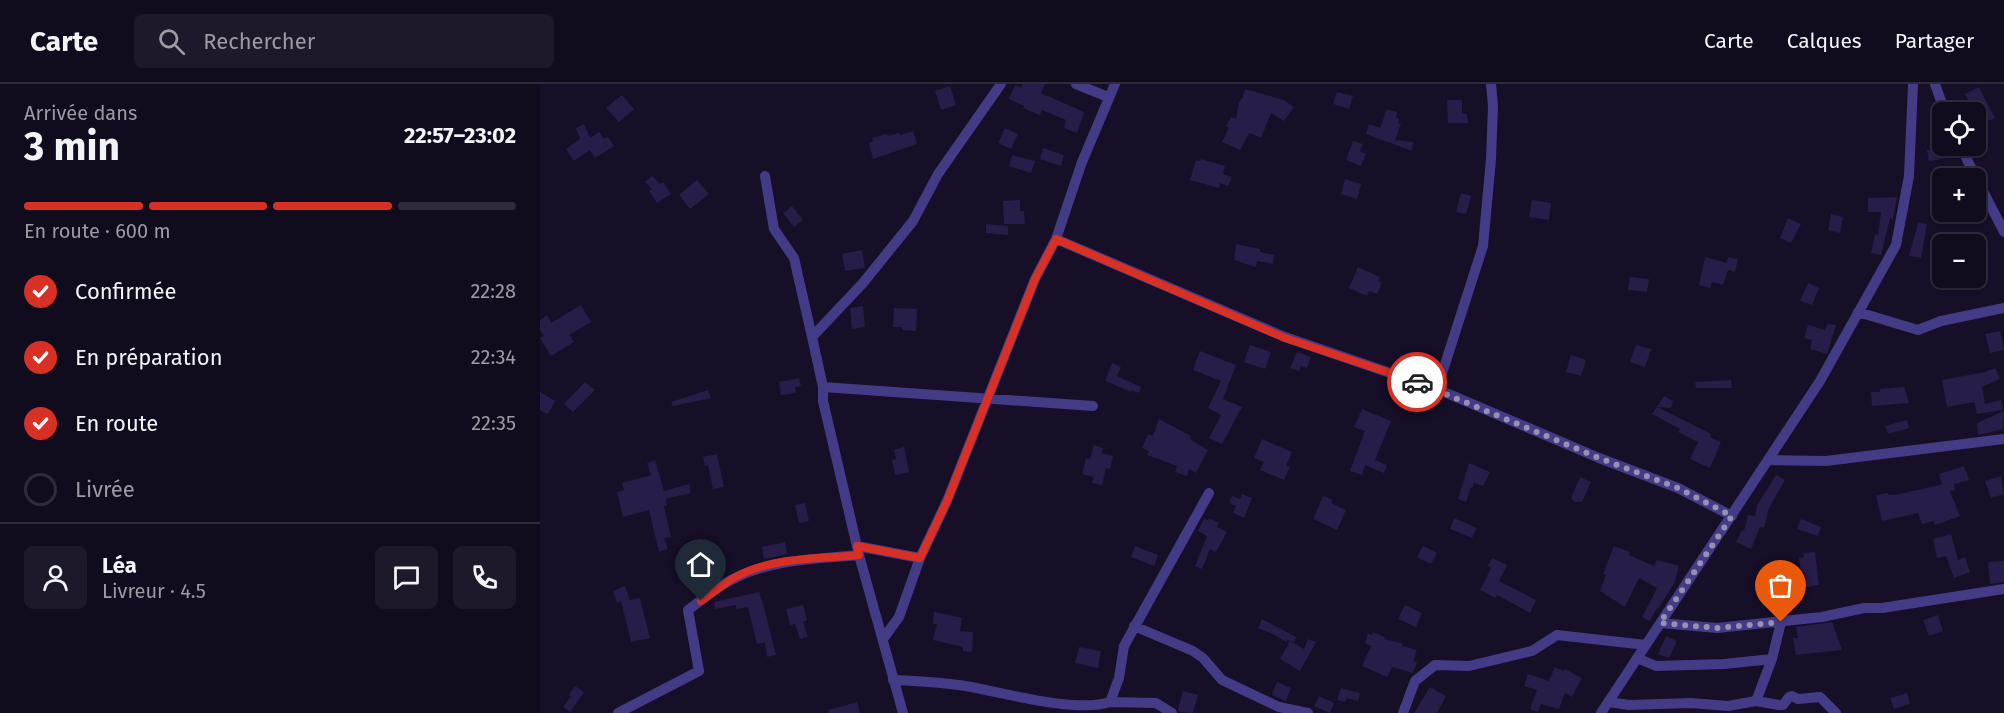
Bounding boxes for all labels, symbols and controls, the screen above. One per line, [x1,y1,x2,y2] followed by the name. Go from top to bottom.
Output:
[134,14,554,68] search box
[30,25,98,58] text: Carte
[155,25,188,58] icon: search
[203,28,315,55] text: Rechercher
[1704,28,1754,54] text: Carte
[1787,28,1862,54] text: Calques
[1895,28,1974,54] text: Partager
[24,101,137,125] text: Arrivée dans
[1932,102,1986,288] map controls
[1932,102,1986,156] button: locate
[404,122,516,149] text: 22:57–23:02
[24,124,120,170] text: 3 min
[1932,168,1986,222] button: +
[24,219,171,243] text: En route · 600 m
[1932,234,1986,288] button: −
[24,275,57,308] icon: check
[75,278,177,305] text: Confirmée
[470,279,516,303] text: 22:28
[24,341,57,374] icon: check
[75,344,223,371] text: En préparation
[471,345,516,369] text: 22:34
[1387,352,1447,412] courier
[1401,366,1434,399] icon: car
[24,407,57,440] icon: check
[75,410,158,437] text: En route
[471,411,516,435] text: 22:35
[75,476,135,503] text: Livrée
[675,539,726,601] pin
[24,546,87,609] button: person
[375,546,438,609] button: chat
[453,546,516,609] button: phone
[684,548,717,581] icon: home
[102,552,137,579] text: Léa
[1755,560,1806,622] pin
[1764,569,1797,602] icon: bag
[102,579,206,603] text: Livreur · 4.5

